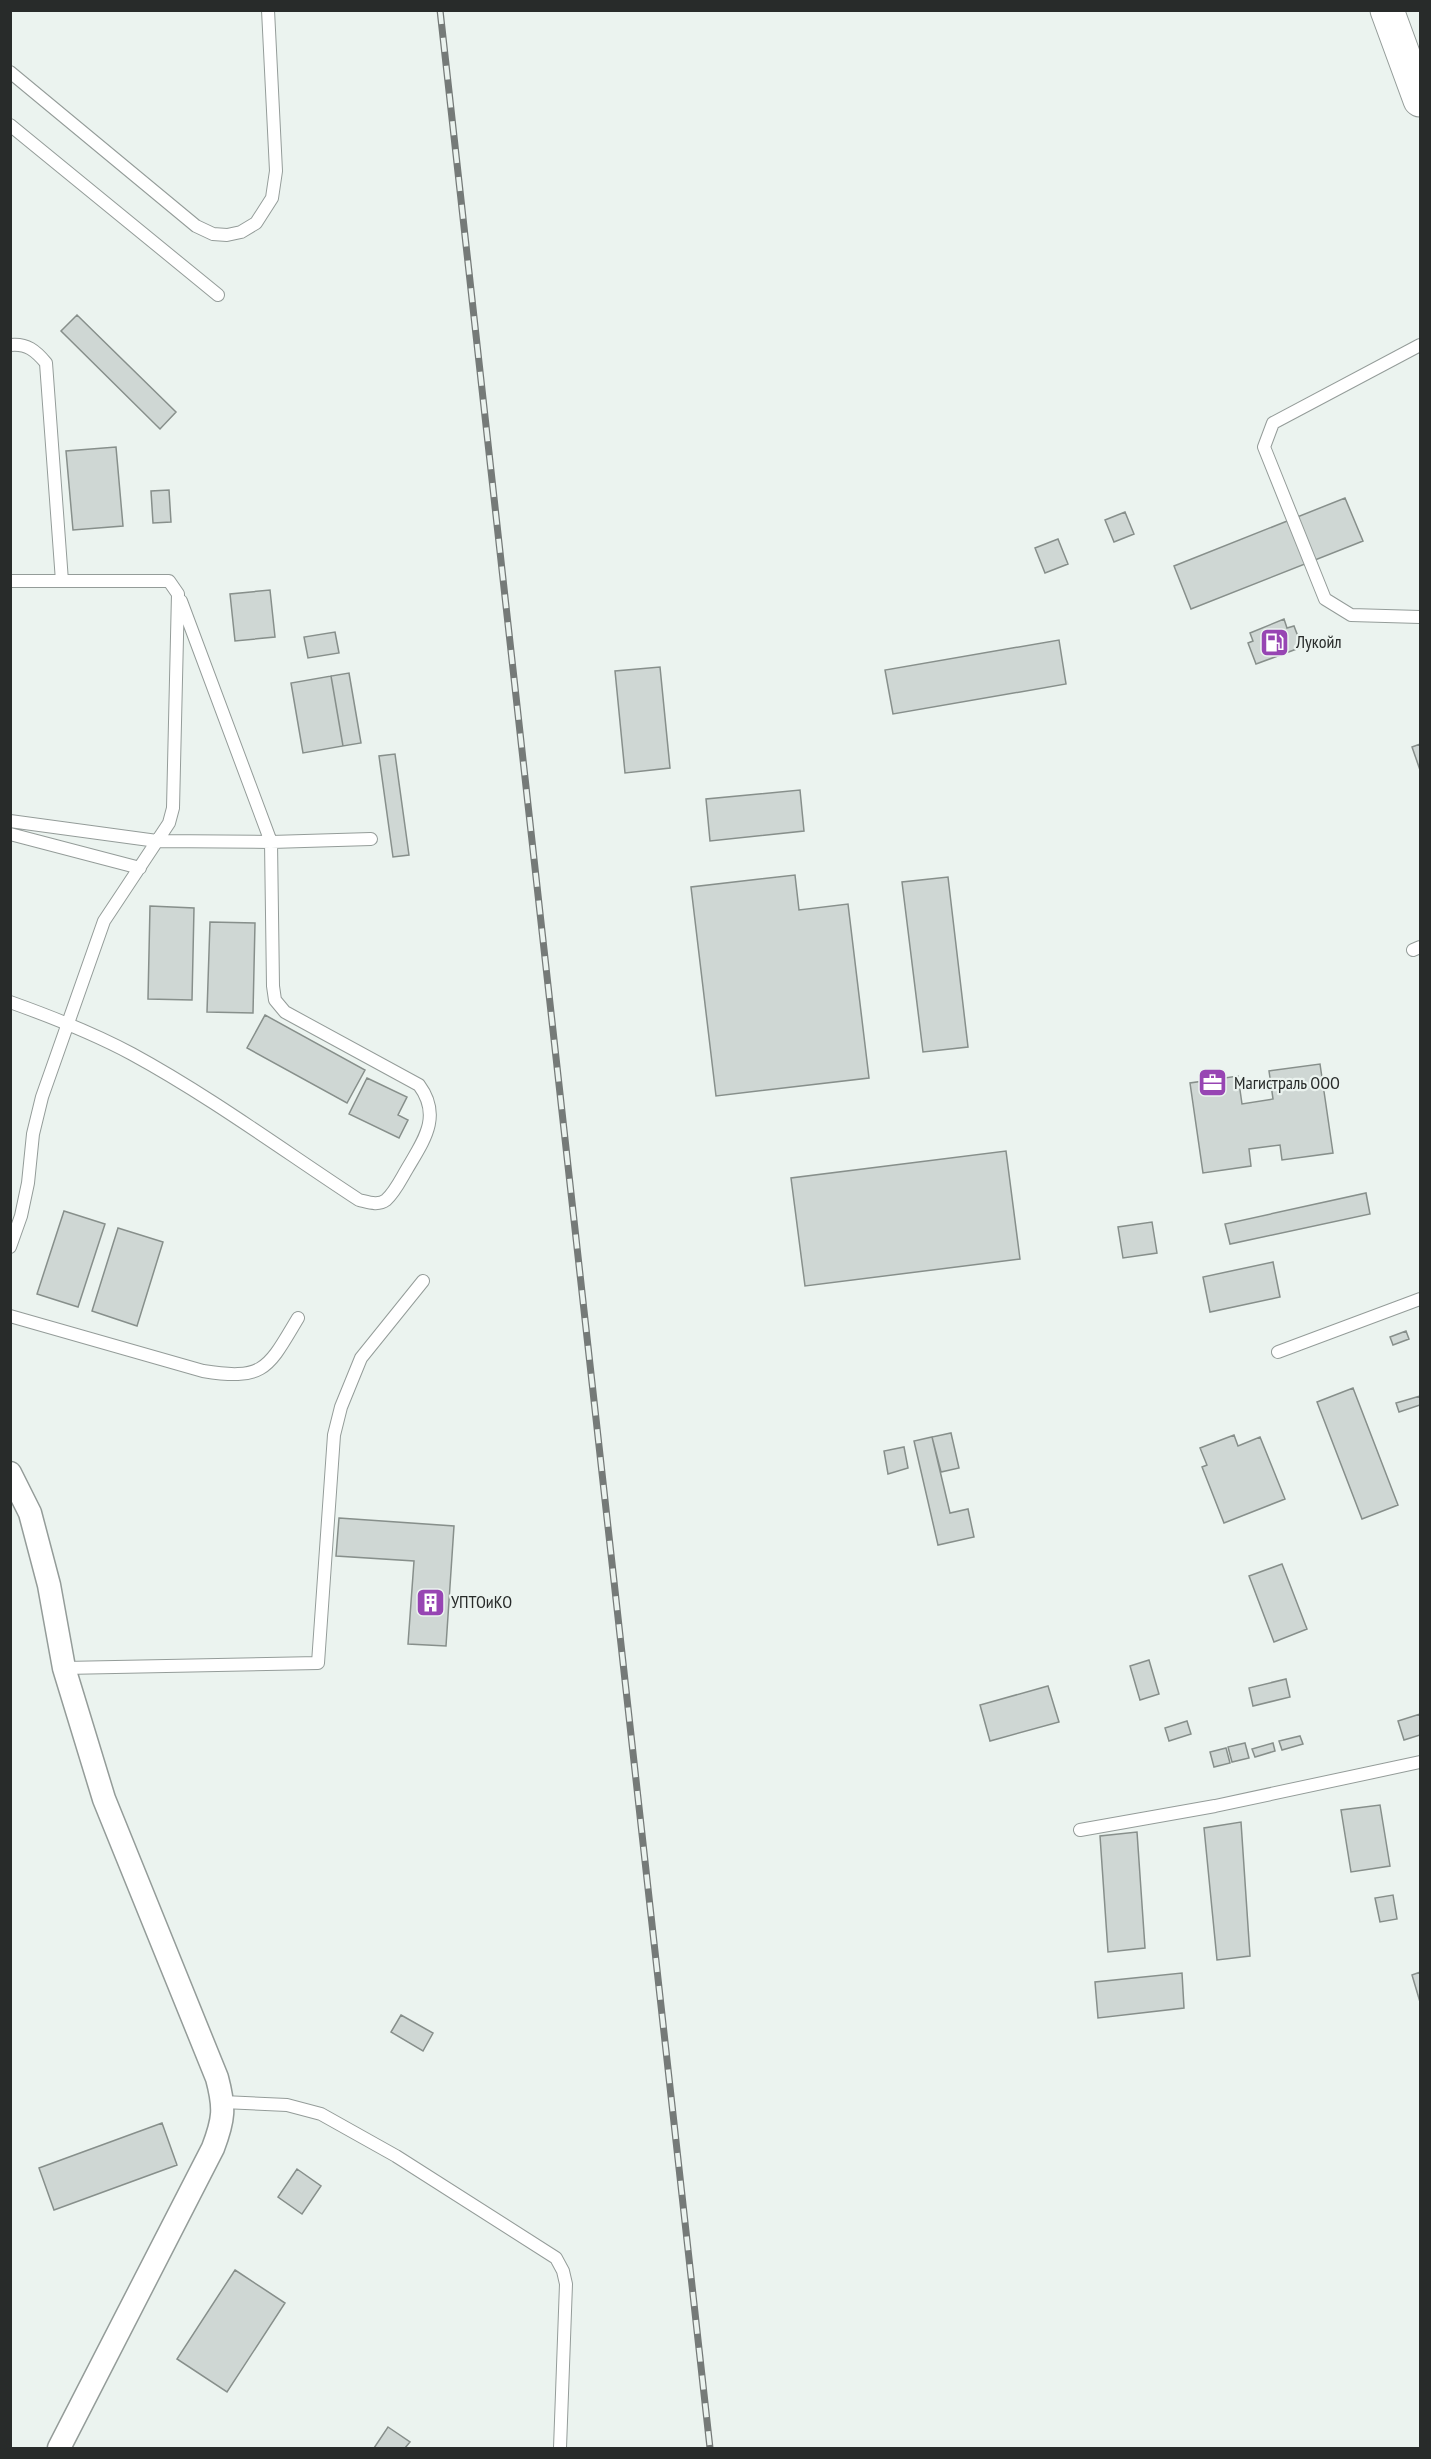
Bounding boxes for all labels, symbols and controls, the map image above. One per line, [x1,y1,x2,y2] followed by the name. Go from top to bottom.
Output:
[1259,626,1291,658] fuel station icon: Лукойл
[1295,630,1342,653] place label: Лукойл
[1197,1067,1229,1099] office icon: Магистраль ООО
[1234,1071,1340,1094] place label: Магистраль ООО
[414,1586,446,1618] building icon: УПТОиКО
[451,1590,512,1613] place label: УПТОиКО

